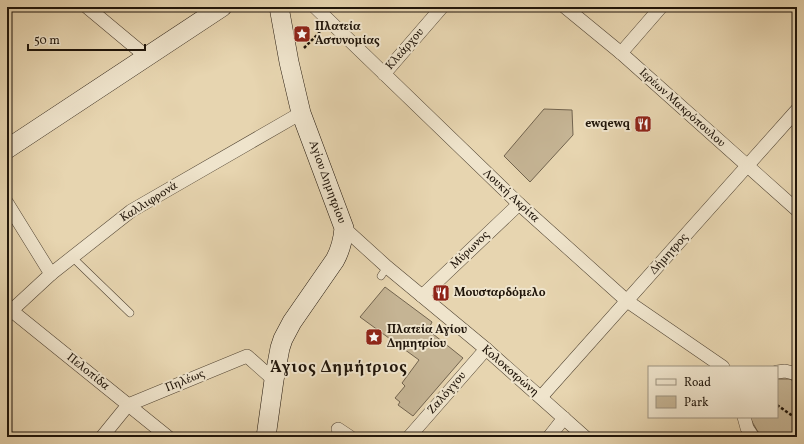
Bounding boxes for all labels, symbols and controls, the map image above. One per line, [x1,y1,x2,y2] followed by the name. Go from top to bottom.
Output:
[315,19,380,49] place label: Πλατεία Αστυνομίας
[292,24,312,44] place icon: Πλατεία Αστυνομίας
[382,24,428,73] street label: Κλεάρχου
[28,26,145,52] scale bar
[34,33,60,49] text: 50 m
[635,65,729,151] street label: Ιερέων Μακρόπουλου
[633,114,653,134] restaurant icon: ewqewq
[585,116,631,132] place label: ewqewq
[305,138,350,226] street label: Αγίου Δημητρίου
[479,166,543,226] street label: Λουκή Ακρίτα
[117,178,181,226] street label: Καλλιφρονά
[447,227,493,273] street label: Μύρωνος
[646,230,692,278] street label: Δήμητρος
[431,283,451,303] restaurant icon: Μουσταρδόμελο
[454,285,546,301] place label: Μουσταρδόμελο
[387,322,467,352] place label: Πλατεία Αγίου Δημητρίου
[364,327,384,347] place icon: Πλατεία Αγίου Δημητρίου
[478,342,542,400] street label: Κολοκοτρώνη
[63,350,113,394] street label: Πελοπίδα
[270,357,408,379] district label: Άγιος Δημήτριος
[163,366,207,396] street label: Πηλέως
[648,366,778,418] legend
[424,368,470,418] street label: Ζαλόγγου
[684,375,711,391] text: Road
[684,395,709,411] text: Park

